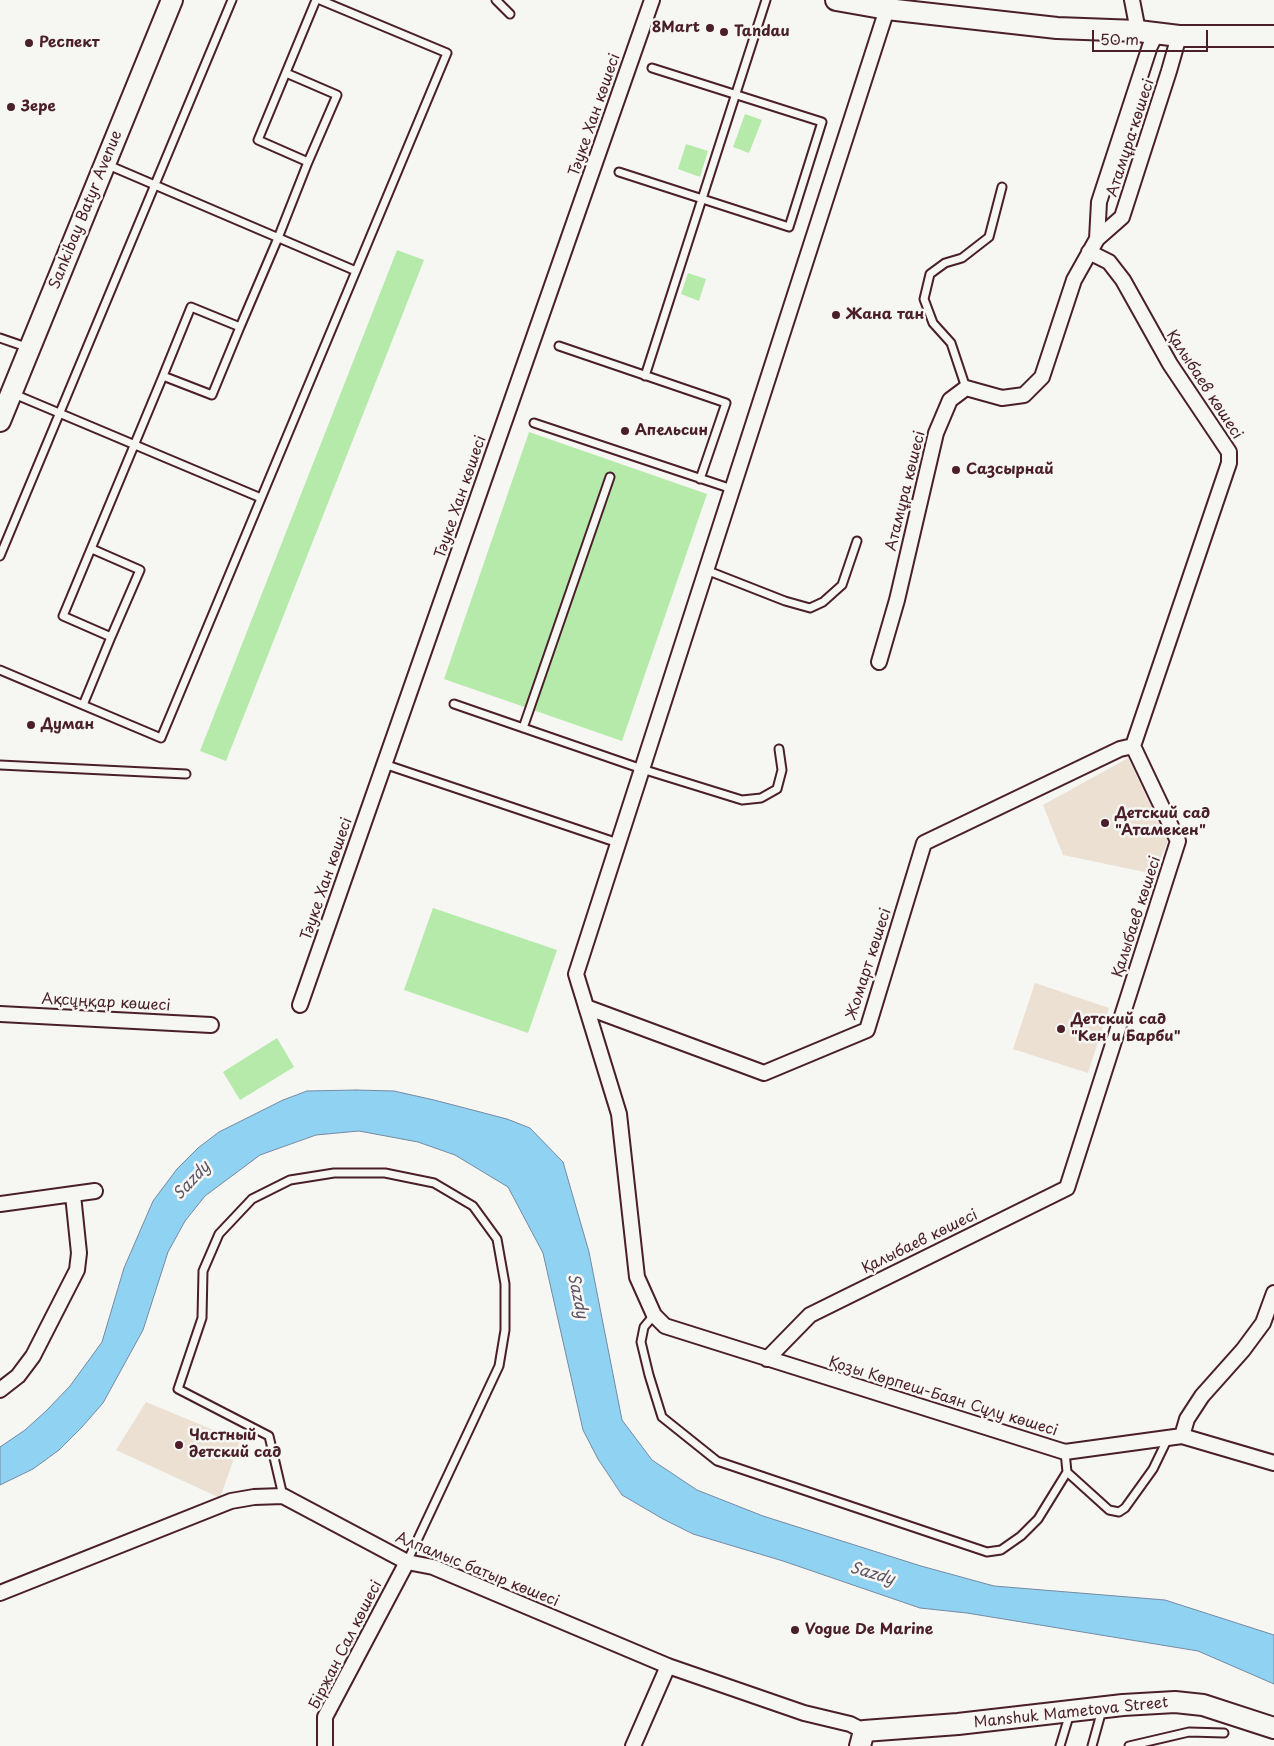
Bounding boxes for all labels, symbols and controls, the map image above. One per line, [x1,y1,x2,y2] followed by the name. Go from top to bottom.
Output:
[652,19,700,37] place label: 8Mart
[1094,20,1210,52] scale bar
[704,22,716,34] marker: 8Mart
[734,23,790,41] place label: Tandau
[718,26,730,38] marker: Tandau
[1100,27,1139,50] text: 50 m
[39,34,99,52] place label: Респект
[23,37,35,49] marker: Респект
[566,51,624,179] street label: Тәуке Хан көшесі
[1103,77,1159,199] street label: Атамұра көшесі
[21,98,56,116] place label: Зере
[5,101,17,113] marker: Зере
[46,128,126,292] street label: Sankibay Batyr Avenue
[846,306,924,324] place label: Жана тан
[830,309,842,321] marker: Жана тан
[1162,327,1246,443] street label: Қалыбаев көшесі
[635,422,708,440] place label: Апельсин
[619,425,631,437] marker: Апельсин
[882,429,930,553] street label: Атамұра көшесі
[432,433,490,561] street label: Тәуке Хан көшесі
[966,461,1054,479] place label: Сазсырнай
[950,464,962,476] marker: Сазсырнай
[41,716,94,734] place label: Думан
[25,719,37,731] marker: Думан
[1115,805,1210,840] place label: Детский сад "Атамекен"
[298,815,356,943] street label: Тәуке Хан көшесі
[1099,817,1111,829] marker: Детский сад "Атамекен"
[1109,854,1165,980] street label: Қалыбаев көшесі
[843,906,895,1022] street label: Жомарт көшесі
[41,991,171,1015] street label: Ақсұңқар көшесі
[1071,1011,1181,1046] place label: Детский сад "Кен и Барби"
[1055,1023,1067,1035] marker: Детский сад "Кен и Барби"
[169,1158,215,1204] water label: Sazdy
[859,1206,981,1278] street label: Қалыбаев көшесі
[563,1272,591,1320] water label: Sazdy
[826,1353,1060,1441] street label: Қозы Көрпеш-Баян Сұлу көшесі
[189,1427,281,1462] place label: Частный детский сад
[173,1439,185,1451] marker: Частный детский сад
[393,1529,561,1611] street label: Алпамыс батыр көшесі
[848,1559,896,1589] water label: Sazdy
[306,1578,386,1712] street label: Біржан Сал көшесі
[805,1621,933,1639] place label: Vogue De Marine
[789,1624,801,1636] marker: Vogue De Marine
[973,1694,1169,1732] street label: Manshuk Mametova Street

